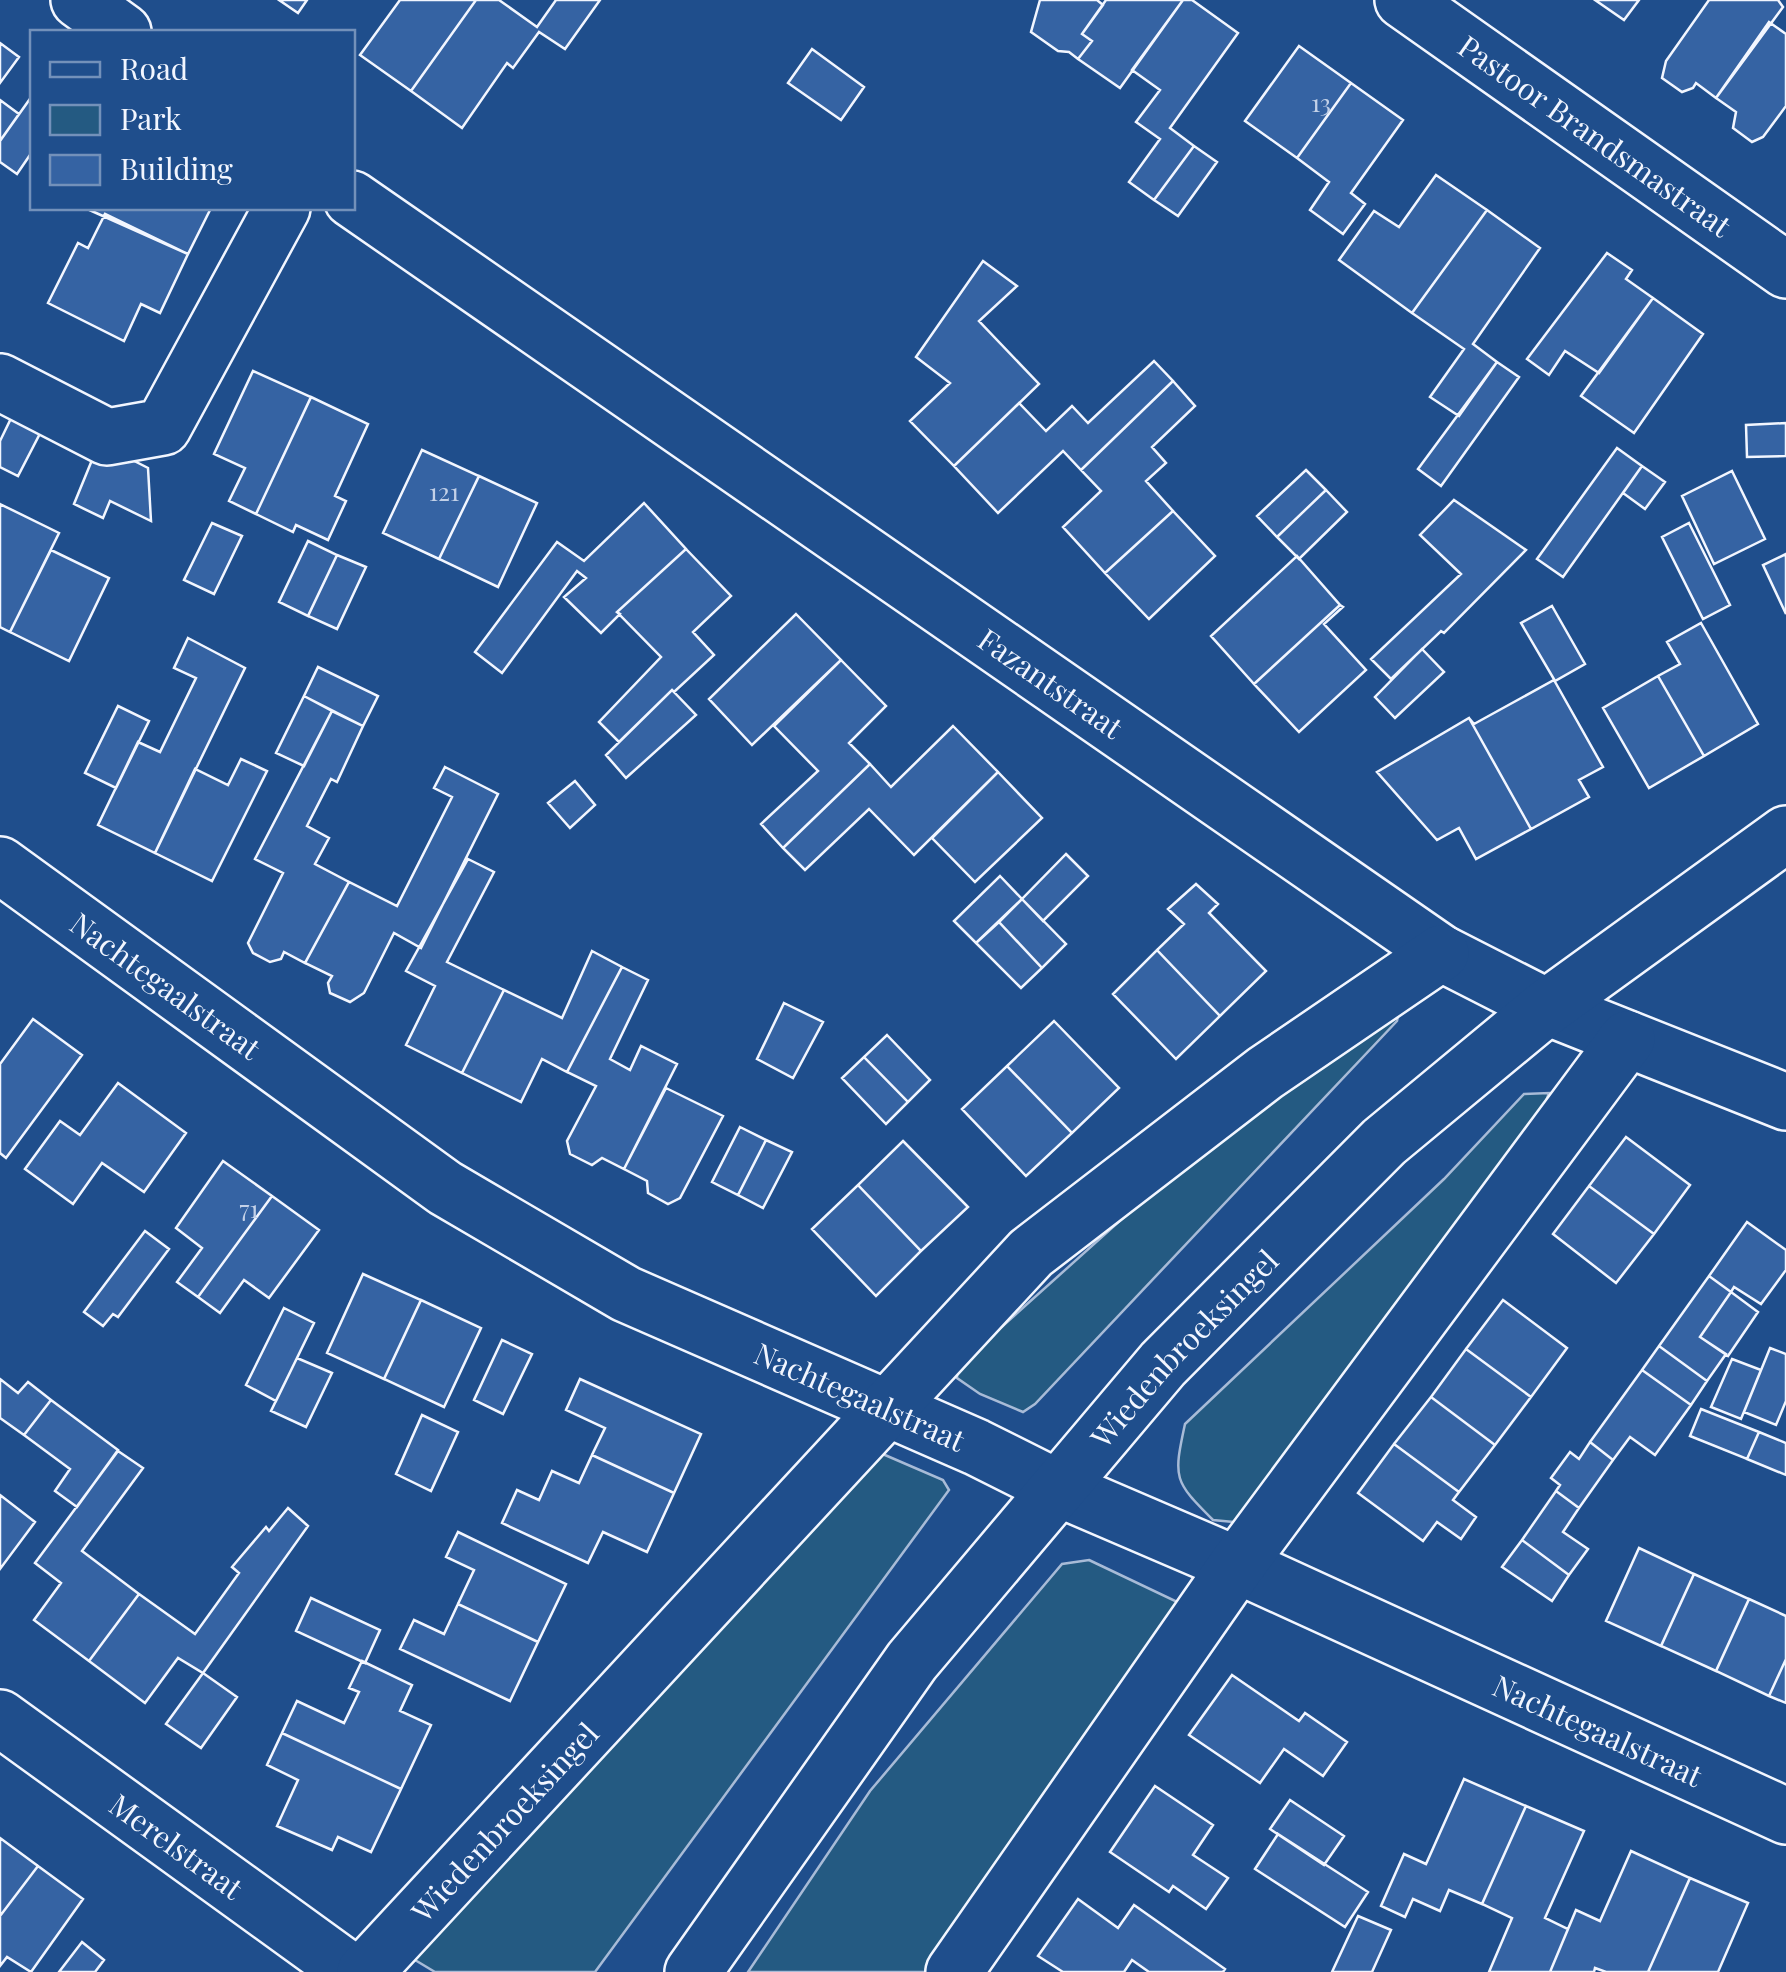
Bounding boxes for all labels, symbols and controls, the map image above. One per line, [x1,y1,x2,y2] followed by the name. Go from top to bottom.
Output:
[1451,26,1740,245] street label: Pastoor Brandsmastraat
[30,30,355,210] legend
[120,48,188,88] text: Road
[1311,85,1331,118] house number: 13
[120,98,182,138] text: Park
[120,148,233,188] text: Building
[429,474,459,507] house number: 121
[971,619,1131,747] street label: Fazantstraat
[63,903,269,1068] street label: Nachtegaalstraat
[239,1191,259,1224] house number: 71
[1080,1240,1286,1456] street label: Wiedenbroeksingel
[749,1333,972,1460] street label: Nachtegaalstraat
[1487,1665,1709,1795] street label: Nachtegaalstraat
[401,1713,607,1931] street label: Wiedenbroeksingel
[102,1784,252,1908] street label: Merelstraat

